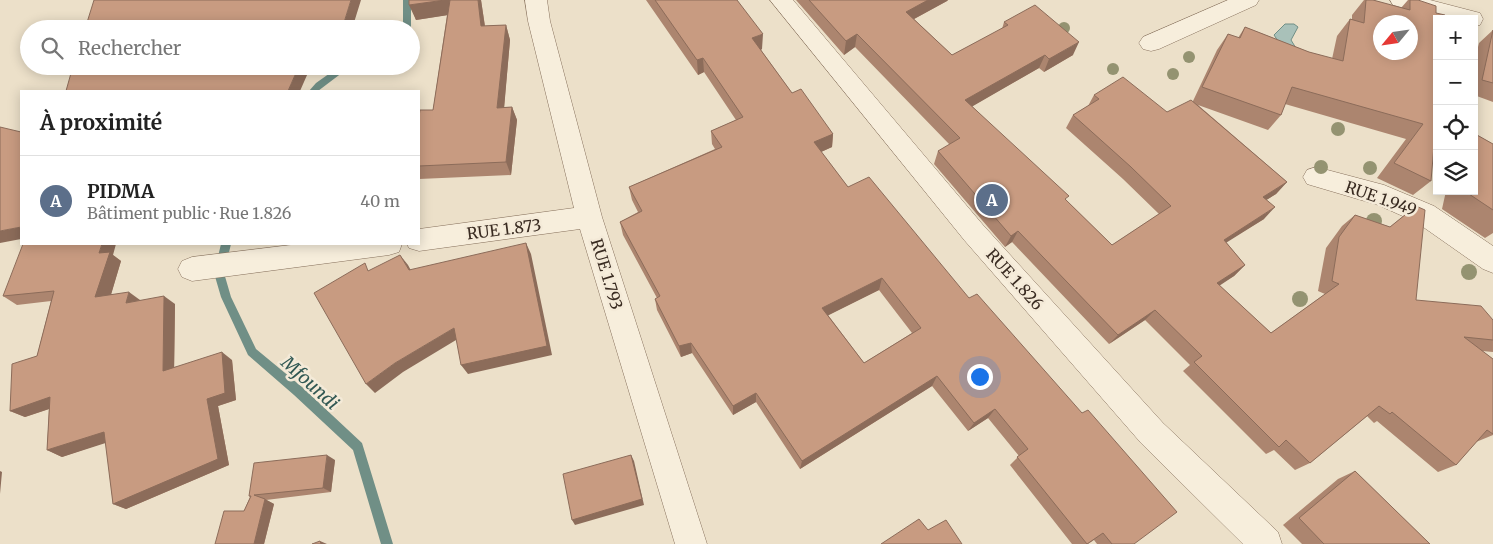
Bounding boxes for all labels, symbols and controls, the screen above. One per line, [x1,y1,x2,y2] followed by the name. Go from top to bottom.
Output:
[1373,15,1418,60] north arrow
[1433,15,1478,195] map controls
[1433,15,1478,60] button: +
[20,20,420,75] search box
[38,34,66,62] icon: search
[78,36,181,60] text: Rechercher
[1433,60,1478,105] button: −
[1433,105,1478,150] button: locate
[40,109,162,136] text: À proximité
[1433,150,1478,195] button: layers
[1343,176,1419,220] street label: RUE 1.949
[87,179,154,203] text: PIDMA
[976,181,1008,219] pin: A
[50,191,62,211] text: A
[360,191,400,211] text: 40 m
[87,203,292,223] text: Bâtiment public · Rue 1.826
[466,215,542,243] street label: RUE 1.873
[587,236,627,312] street label: RUE 1.793
[982,244,1048,314] street label: RUE 1.826
[276,350,344,414] water label: Mfoundi
[967,364,993,390] your location

